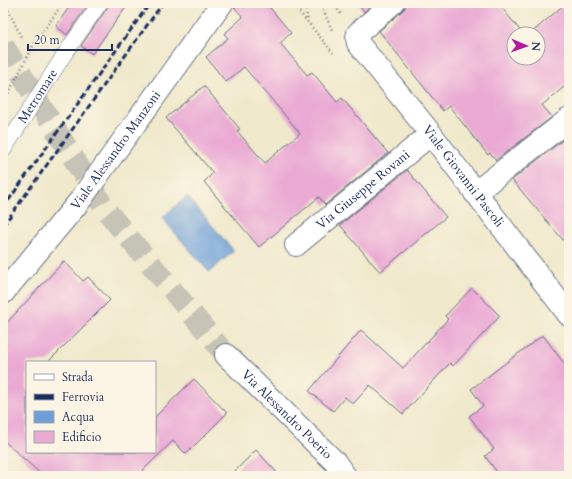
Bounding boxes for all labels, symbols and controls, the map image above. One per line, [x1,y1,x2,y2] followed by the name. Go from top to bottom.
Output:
[28,26,112,52] scale bar
[506,26,546,66] north arrow
[34,32,61,48] text: 20 m
[528,41,543,52] text: N
[14,65,62,127] street label: Metromare
[67,87,165,214] street label: Viale Alessandro Manzoni
[418,121,508,231] street label: Viale Giovanni Pascoli
[313,146,414,234] street label: Via Giuseppe Rovani
[26,361,156,453] legend
[237,366,336,463] street label: Via Alessandro Poerio
[62,369,94,385] text: Strada
[62,389,105,405] text: Ferrovia
[62,409,95,425] text: Acqua
[62,429,102,445] text: Edificio

